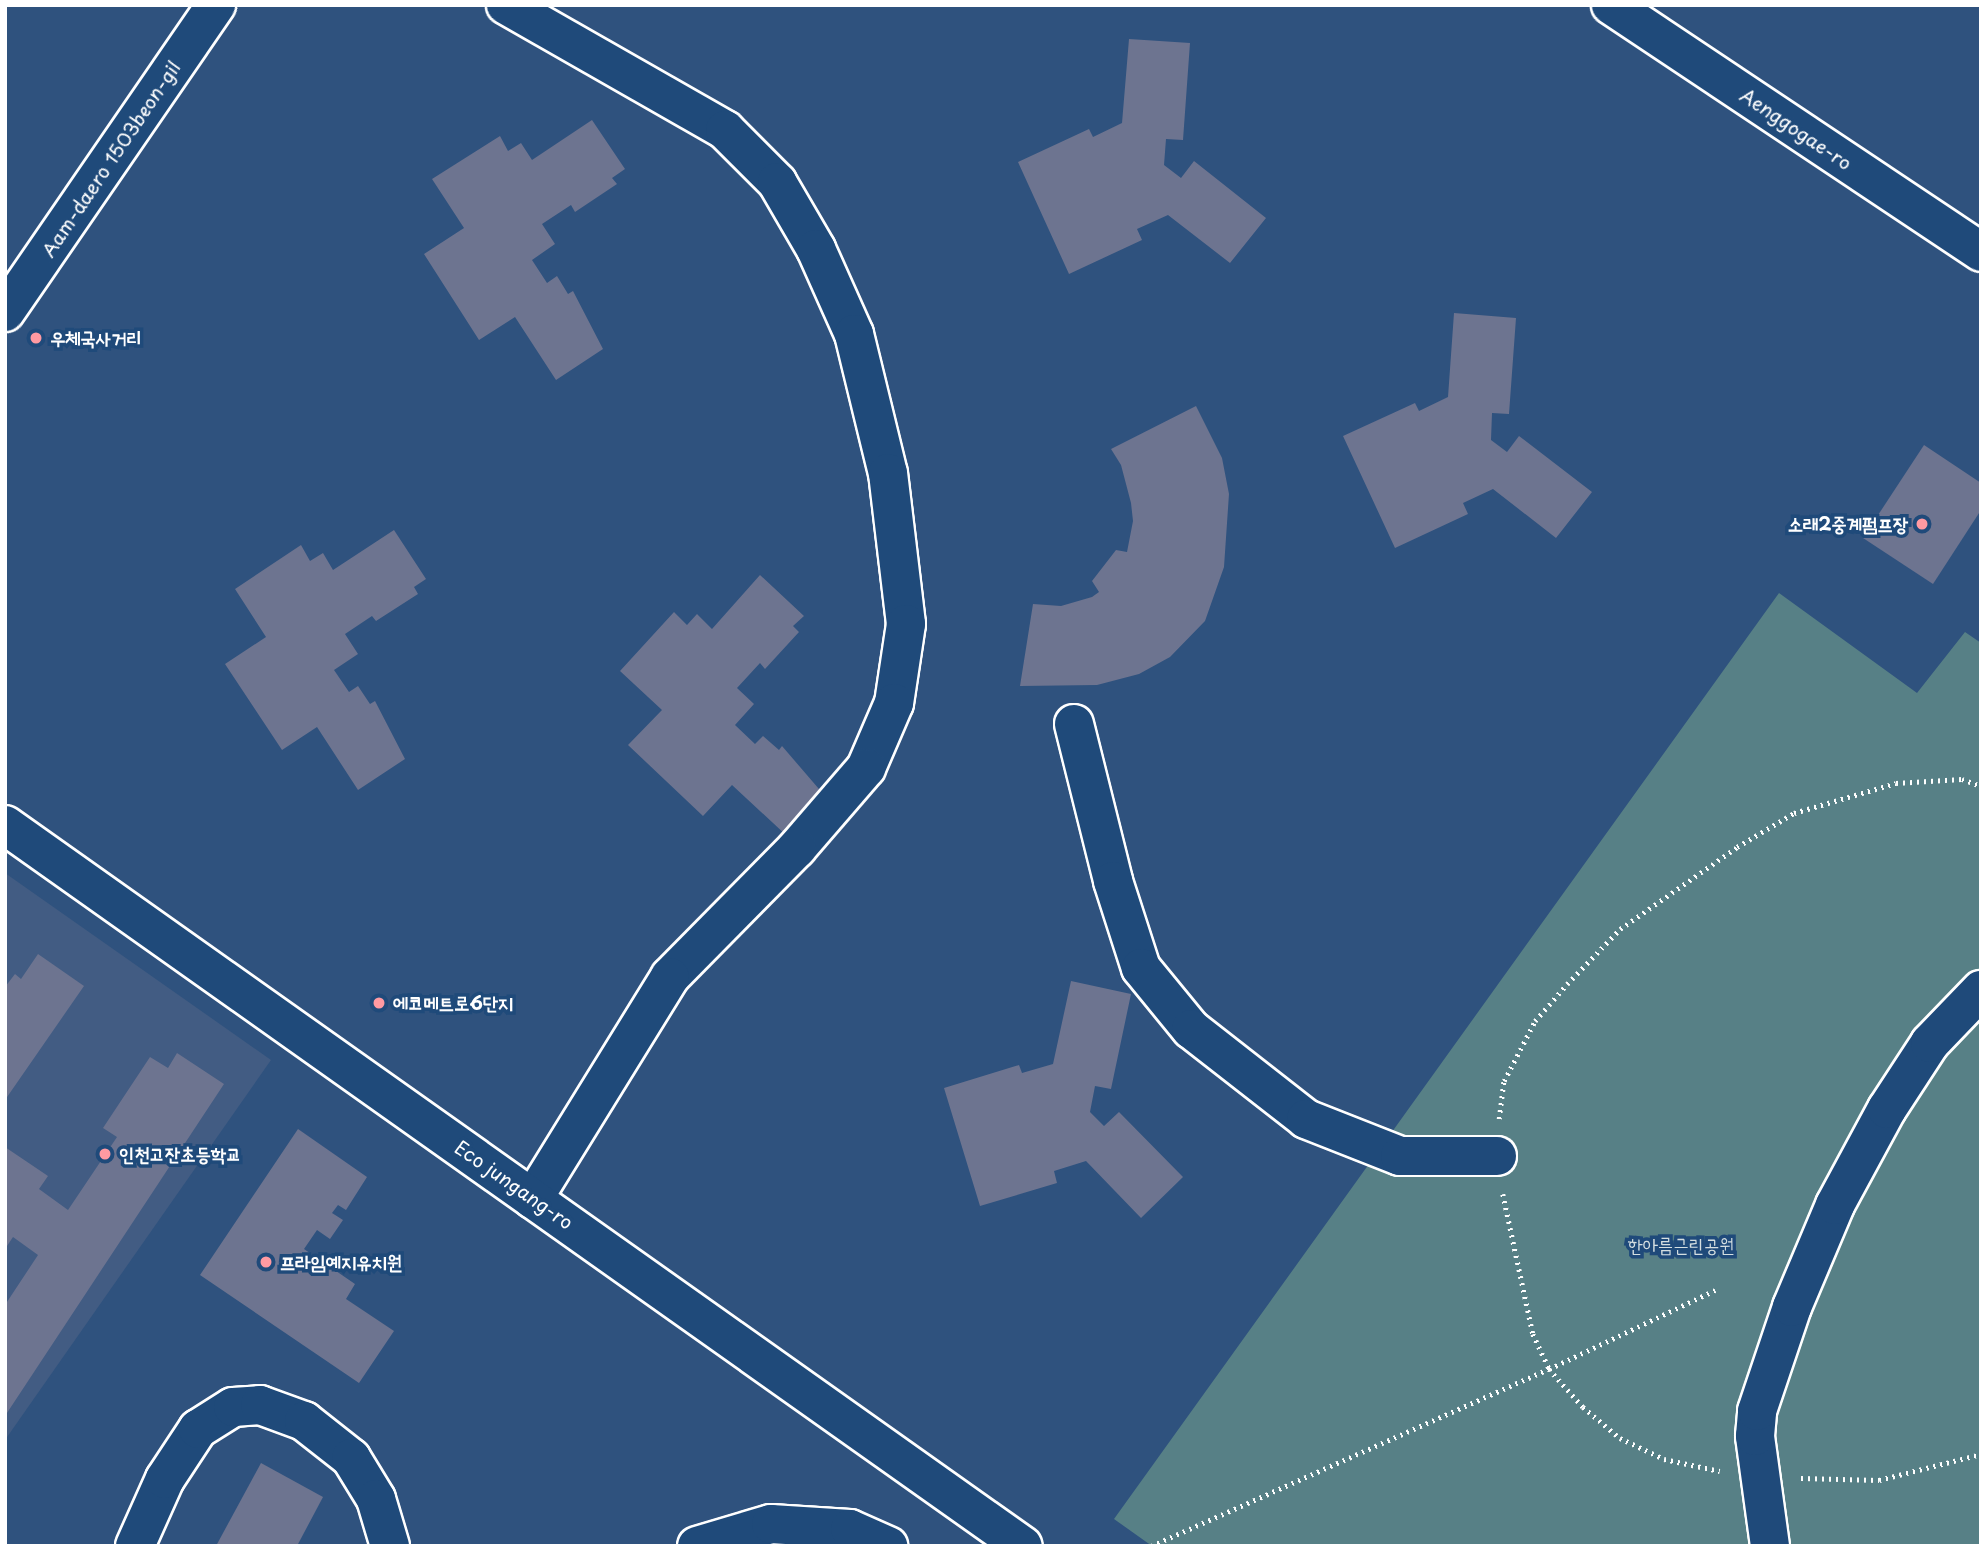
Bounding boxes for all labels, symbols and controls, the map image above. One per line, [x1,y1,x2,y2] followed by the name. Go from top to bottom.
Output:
[37,56,185,262] street label: Aam-daero 1503beon-gil
[1736,83,1856,175] street label: Aenggogae-ro
[50,327,142,349] place label: 우체국사거리
[28,330,44,346] marker: 우체국사거리
[1788,513,1908,535] place label: 소래2중계펌프장
[1914,516,1930,532] marker: 소래2중계펌프장
[393,992,513,1014] place label: 에코메트로6단지
[371,995,387,1011] marker: 에코메트로6단지
[450,1136,578,1234] street label: Eco jungang-ro
[119,1143,241,1165] place label: 인천고잔초등학교
[97,1146,113,1162] marker: 인천고잔초등학교
[1627,1234,1735,1256] park label: 한아름근린공원
[280,1251,402,1273] place label: 프라임예지유치원
[258,1254,274,1270] marker: 프라임예지유치원

